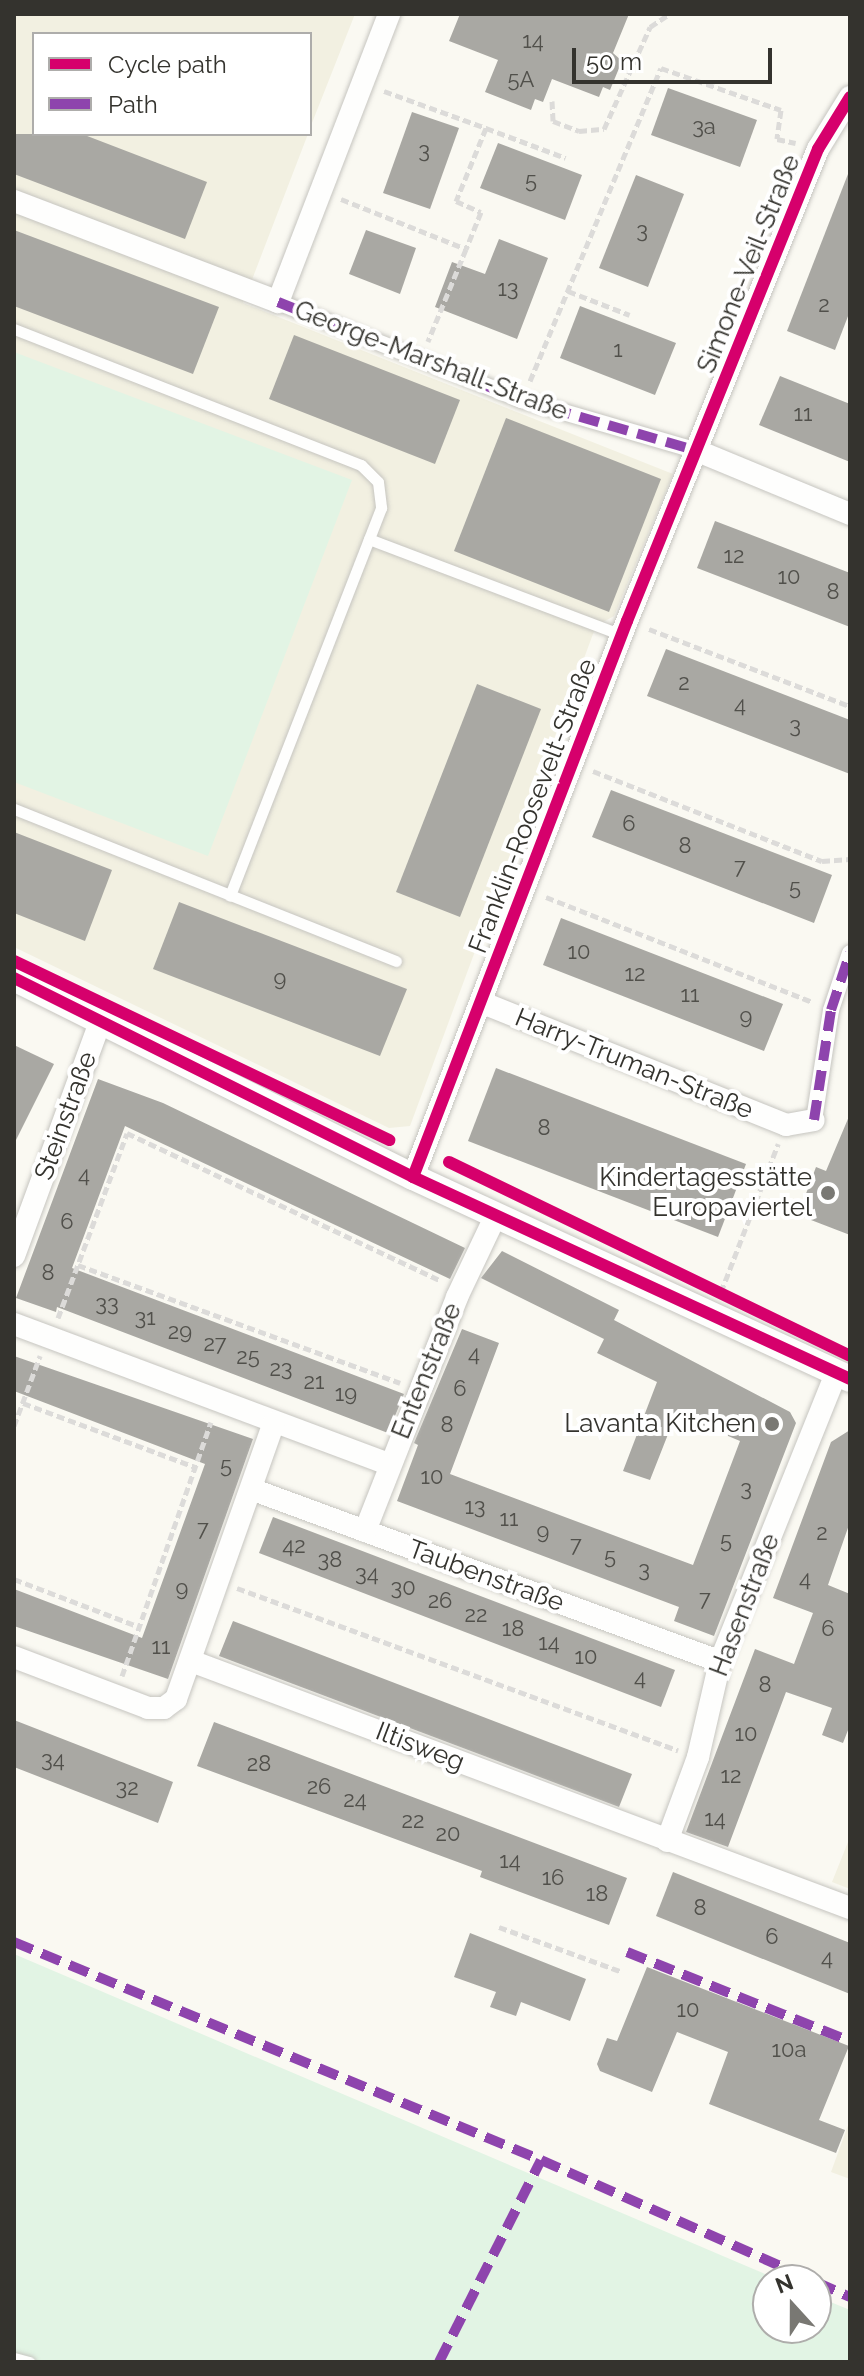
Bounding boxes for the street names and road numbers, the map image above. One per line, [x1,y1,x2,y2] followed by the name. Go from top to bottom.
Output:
[691,150,807,378] street label: Simone-Veil-Straße
[290,294,572,428] street label: George-Marshall-Straße
[462,654,604,958] street label: Franklin-Roosevelt-Straße
[510,1002,758,1126] street label: Harry-Truman-Straße
[28,1048,104,1184] street label: Steinstraße
[386,1299,468,1443] street label: Entenstraße
[704,1529,786,1681] street label: Hasenstraße
[404,1533,568,1619] street label: Taubenstraße
[371,1716,469,1778] street label: Iltisweg

